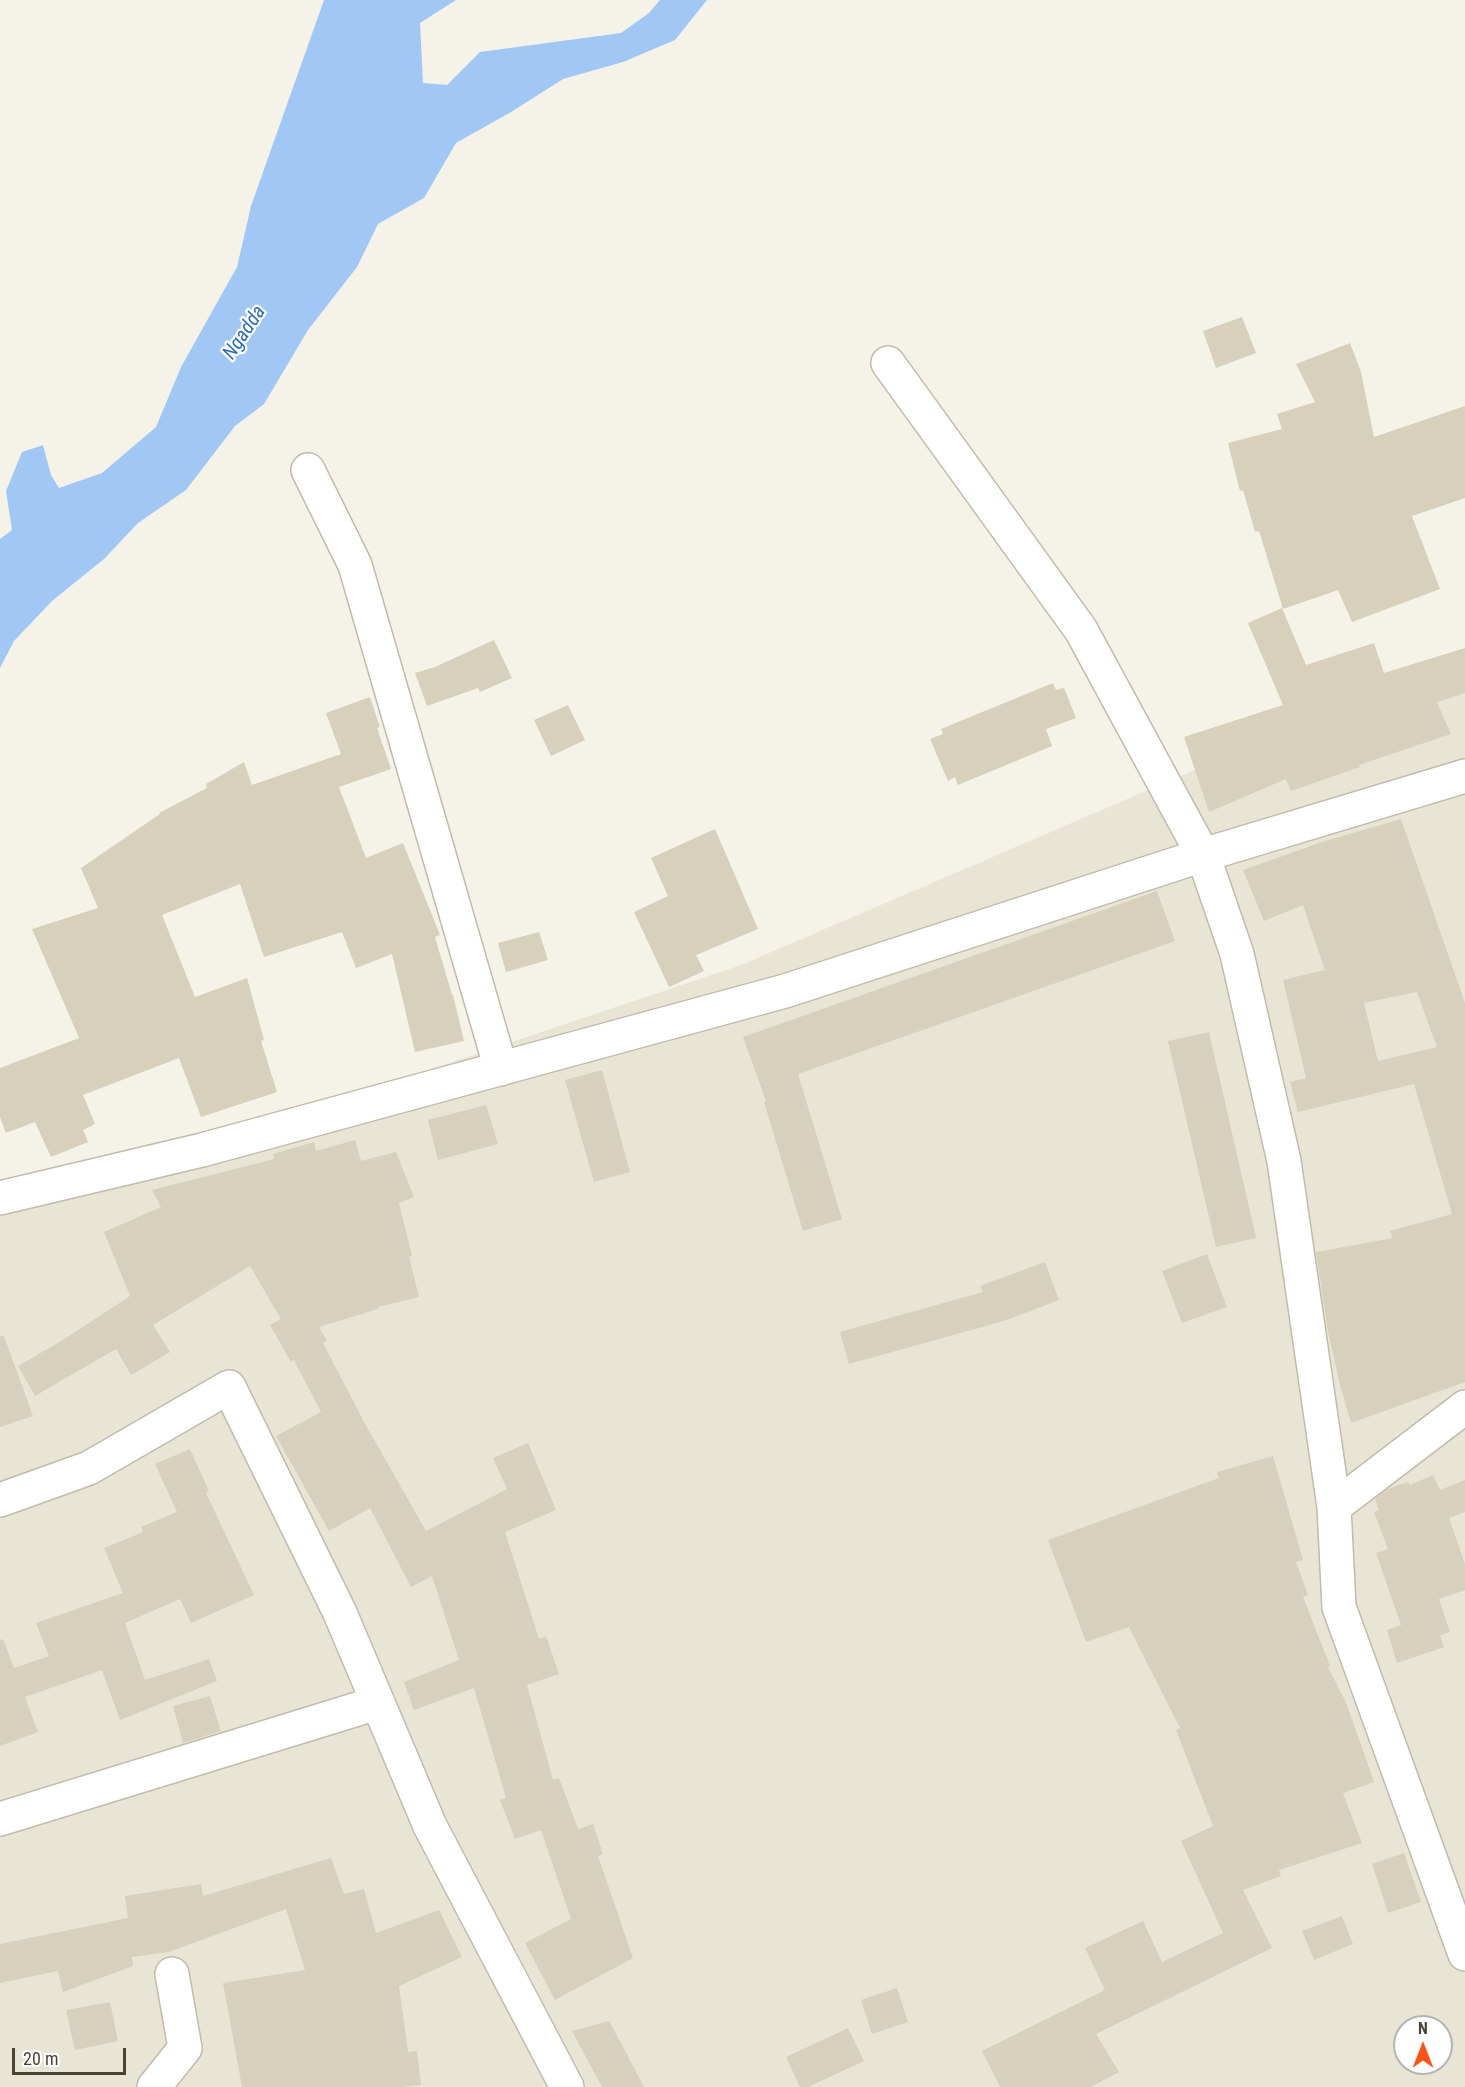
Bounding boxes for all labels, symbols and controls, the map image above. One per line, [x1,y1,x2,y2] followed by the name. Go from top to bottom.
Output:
[218,302,272,364] water label: Ngadda
[1393,2015,1453,2075] north arrow
[1418,2019,1428,2038] text: N
[15,2036,129,2074] scale bar
[23,2048,58,2069] text: 20 m

